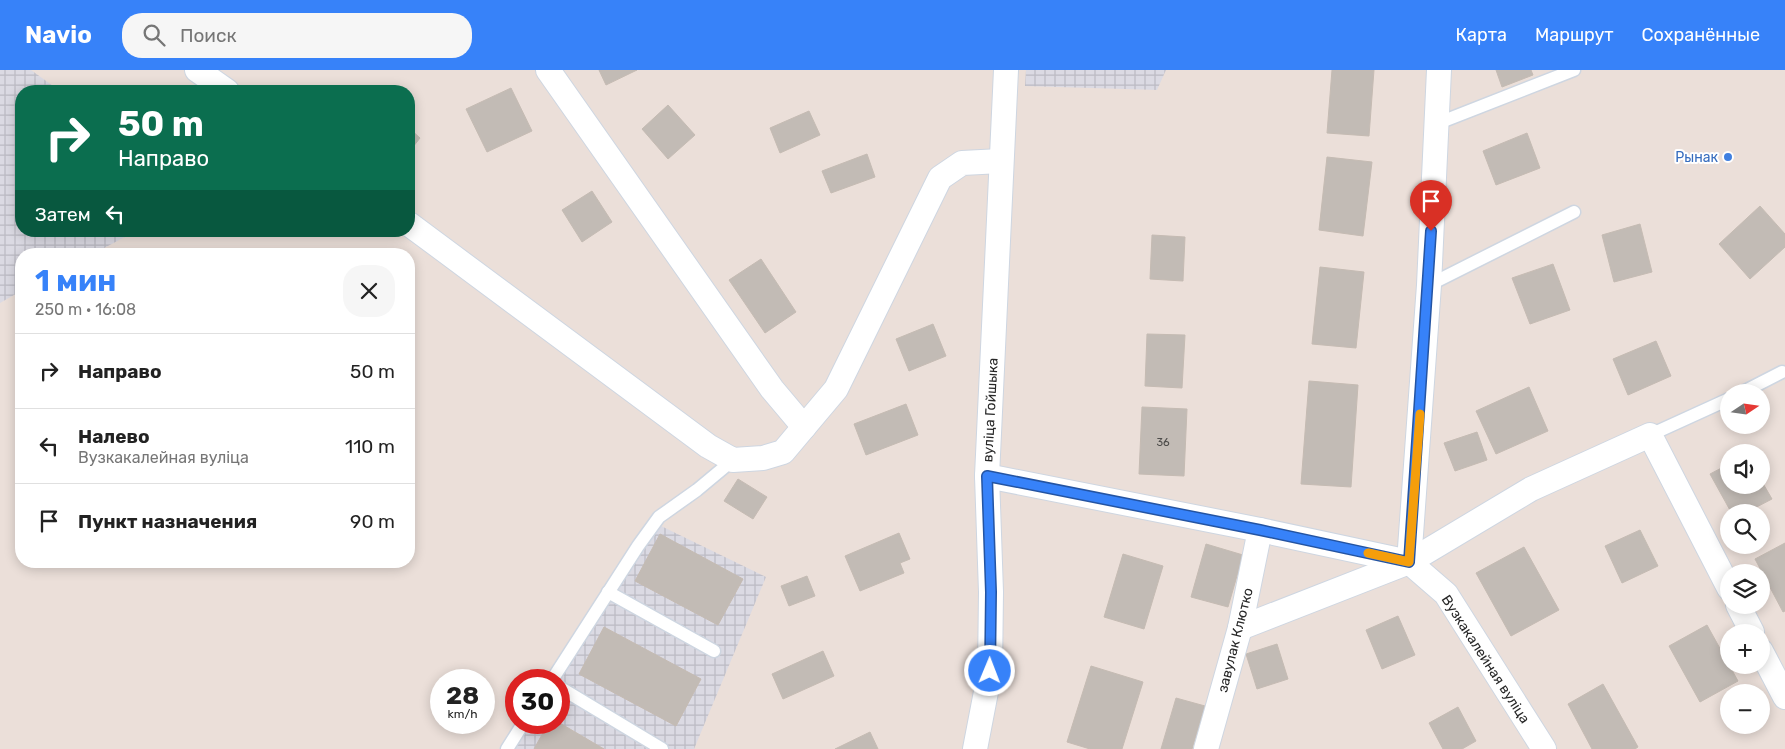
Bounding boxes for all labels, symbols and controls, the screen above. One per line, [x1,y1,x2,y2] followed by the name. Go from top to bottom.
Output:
[122,13,472,58] search box
[25,21,92,49] text: Navio
[140,21,168,49] icon: search
[180,24,237,47] text: Поиск
[1456,24,1507,46] text: Карта
[1535,24,1614,46] text: Маршрут
[1642,24,1760,46] text: Сохранённые
[118,103,204,145] text: 50 m
[35,105,100,170] icon: right
[118,145,209,172] text: Направо
[1675,149,1718,166] place label: Рынак
[1722,151,1734,163] marker: Рынак
[1410,180,1452,231] pin
[1417,187,1445,215] icon: arrive
[101,200,129,228] icon: left
[35,203,91,226] text: Затем
[35,263,116,299] text: 1 мин
[343,265,395,317] button: close
[35,300,136,319] text: 250 m · 16:08
[35,357,63,385] icon: right
[979,357,1002,463] street label: вуліца Гойшыка
[78,360,162,383] text: Направо
[350,360,395,383] text: 50 m
[1720,384,1770,434] north arrow
[1720,384,1770,734] map controls
[78,425,150,448] text: Налево
[35,432,63,460] icon: left
[345,435,395,458] text: 110 m
[1156,436,1170,449] house number: 36
[1720,444,1770,494] button: sound
[78,448,249,467] text: Вузкакалейная вуліца
[1720,504,1770,554] button: search
[35,507,63,535] icon: arrive
[78,510,257,533] text: Пункт назначения
[350,510,395,533] text: 90 m
[1720,564,1770,614] button: layers
[1214,586,1257,694] street label: завулак Клютко
[1438,592,1533,727] street label: Вузкакалейная вуліца
[1720,624,1770,674] button: +
[963,644,1015,696] position arrow
[505,669,570,734] speed limit sign: 30
[446,681,479,710] text: 28
[1720,684,1770,734] button: −
[448,707,477,721] text: km/h

